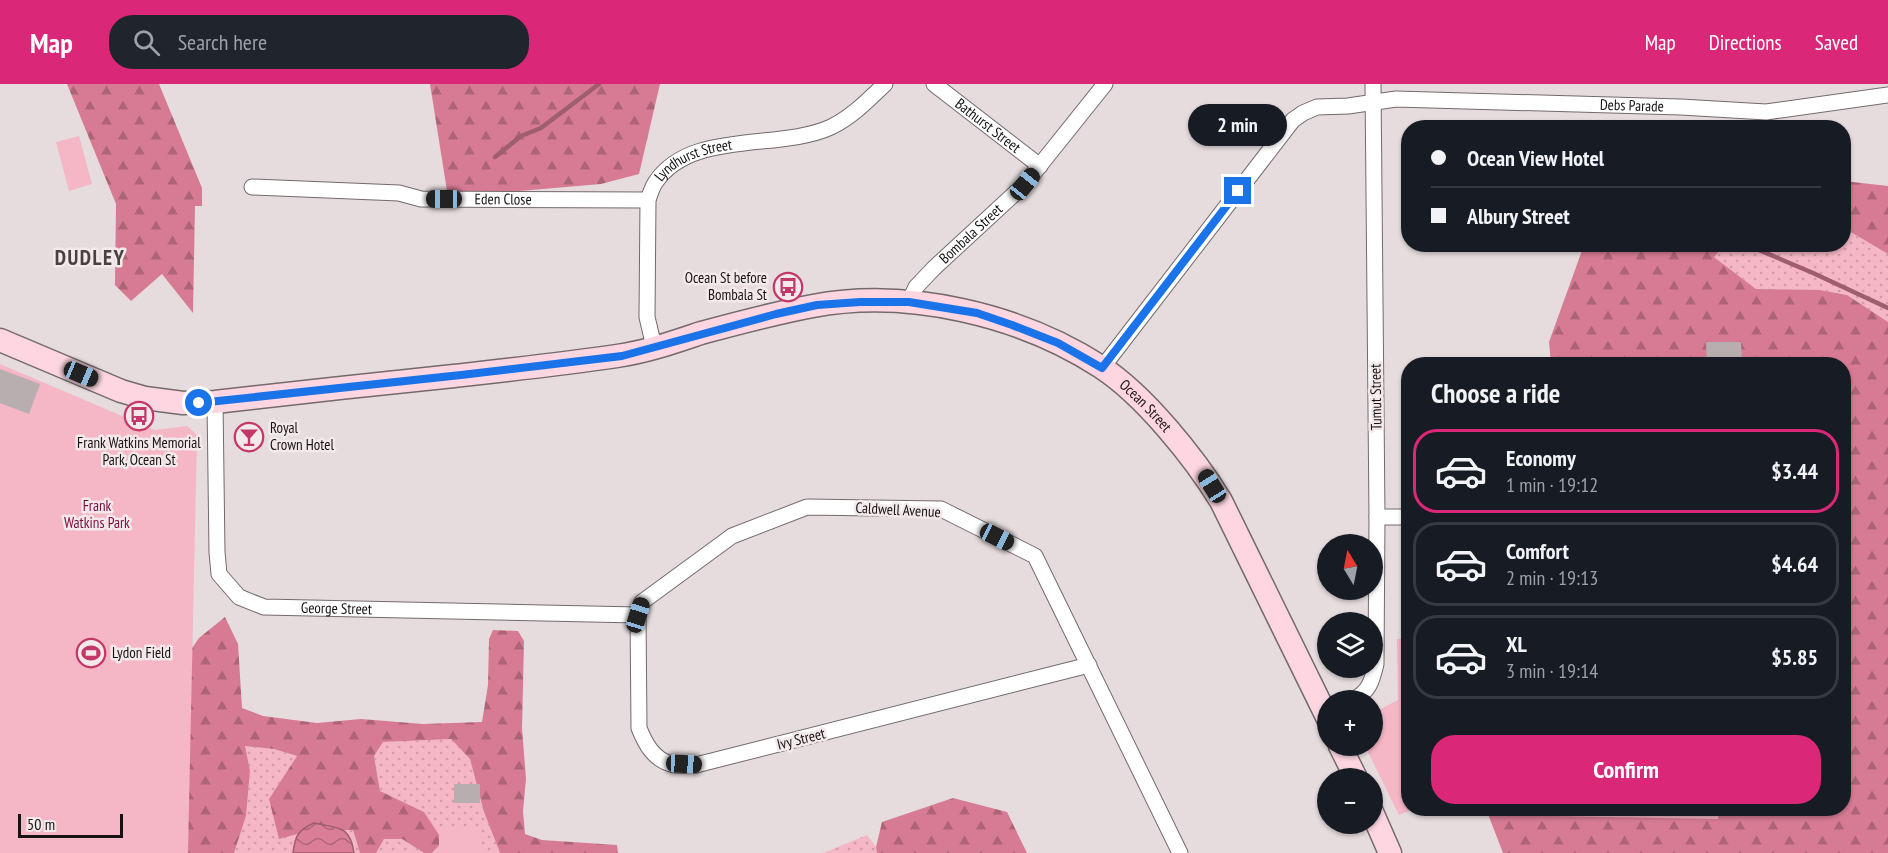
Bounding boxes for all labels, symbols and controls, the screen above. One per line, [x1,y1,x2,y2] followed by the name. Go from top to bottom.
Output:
[109,15,529,69] search box
[30,24,73,61] text: Map
[130,26,163,59] icon: search
[178,28,267,56] text: Search here
[1645,29,1676,56] text: Map
[1709,29,1782,56] text: Directions
[1815,29,1858,56] text: Saved
[951,94,1025,157] street label: Bathurst Street
[1600,95,1664,116] street label: Debs Parade
[1188,104,1288,146] callout: 2 min
[1217,112,1258,138] text: 2 min
[650,134,733,185] street label: Lyndhurst Street
[1467,144,1604,172] text: Ocean View Hotel
[1007,164,1043,204] car
[1224,177,1251,204] route end
[475,189,532,208] street label: Eden Close
[426,190,462,208] car
[935,200,1006,268] street label: Bombala Street
[1467,202,1570,230] text: Albury Street
[55,244,125,271] district label: DUDLEY
[685,268,767,304] place label: Ocean St before Bombala St
[772,271,804,303] bus stop icon: Ocean St before Bombala St
[61,359,101,389] car
[1365,364,1386,430] street label: Tumut Street
[1116,375,1176,436] street label: Ocean Street
[1431,376,1560,410] text: Choose a ride
[185,389,212,416] route start
[123,400,155,432] bus stop icon: Frank Watkins Memorial Park, Ocean St
[270,418,334,454] place label: Royal Crown Hotel
[233,421,265,453] bar icon: Royal Crown Hotel
[77,433,201,469] place label: Frank Watkins Memorial Park, Ocean St
[1434,444,1488,498] icon: car
[1506,444,1576,472] text: Economy
[1771,457,1818,485] text: $3.44
[1195,466,1229,506] car
[1506,472,1598,498] text: 1 min · 19:12
[64,496,130,532] park label: Frank Watkins Park
[855,498,941,521] street label: Caldwell Avenue
[977,521,1017,553] car
[1317,534,1383,600] north arrow
[1317,534,1383,834] map controls
[1434,537,1488,591] icon: car
[1506,537,1569,565] text: Comfort
[1771,550,1818,578] text: $4.64
[1506,565,1598,591] text: 2 min · 19:13
[624,595,652,635] car
[301,598,372,618] street label: George Street
[1317,612,1383,678] button: layers
[1434,630,1488,684] icon: car
[1506,630,1527,658] text: XL
[75,637,107,669] sports icon: Lydon Field
[112,643,171,662] place label: Lydon Field
[1771,643,1818,671] text: $5.85
[1506,658,1598,684] text: 3 min · 19:14
[1317,690,1383,756] button: +
[775,723,827,754] street label: Ivy Street
[1431,735,1821,804] button: Confirm
[666,754,702,774] car
[1317,768,1383,834] button: −
[18,811,123,838] scale bar
[27,814,55,834] text: 50 m

